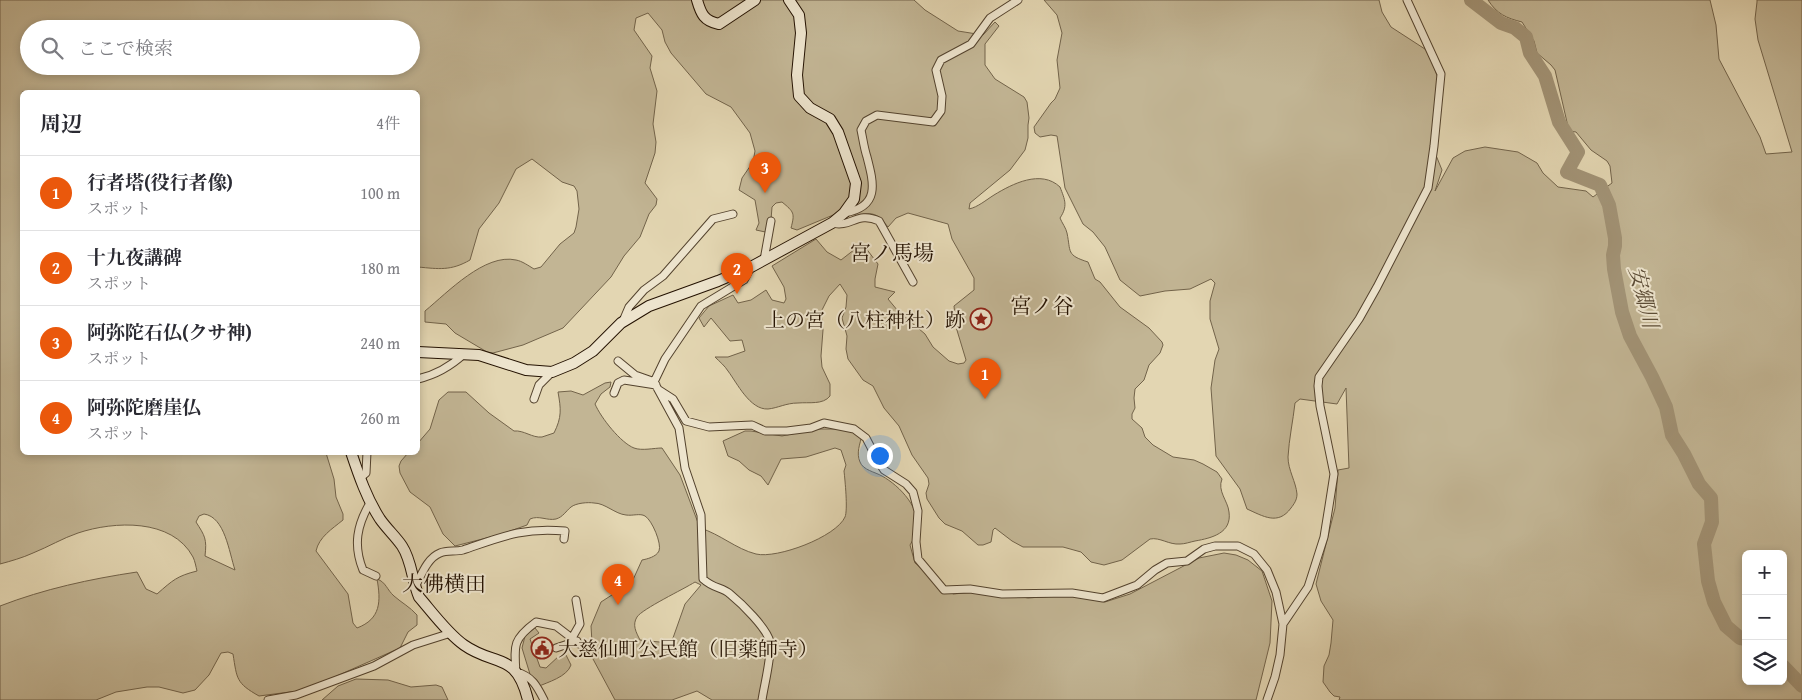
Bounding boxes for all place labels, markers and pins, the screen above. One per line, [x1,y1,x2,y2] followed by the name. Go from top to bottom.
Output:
[749,152,781,193] pin: 3
[721,253,753,294] pin: 2
[765,305,965,334] place label: 上の宮（八柱神社）跡
[969,307,993,331] place icon: 上の宮（八柱神社）跡
[969,358,1001,399] pin: 1
[602,564,634,605] pin: 4
[558,634,818,663] place label: 大慈仙町公民館（旧薬師寺）
[530,636,554,660] public building icon: 大慈仙町公民館（旧薬師寺）

